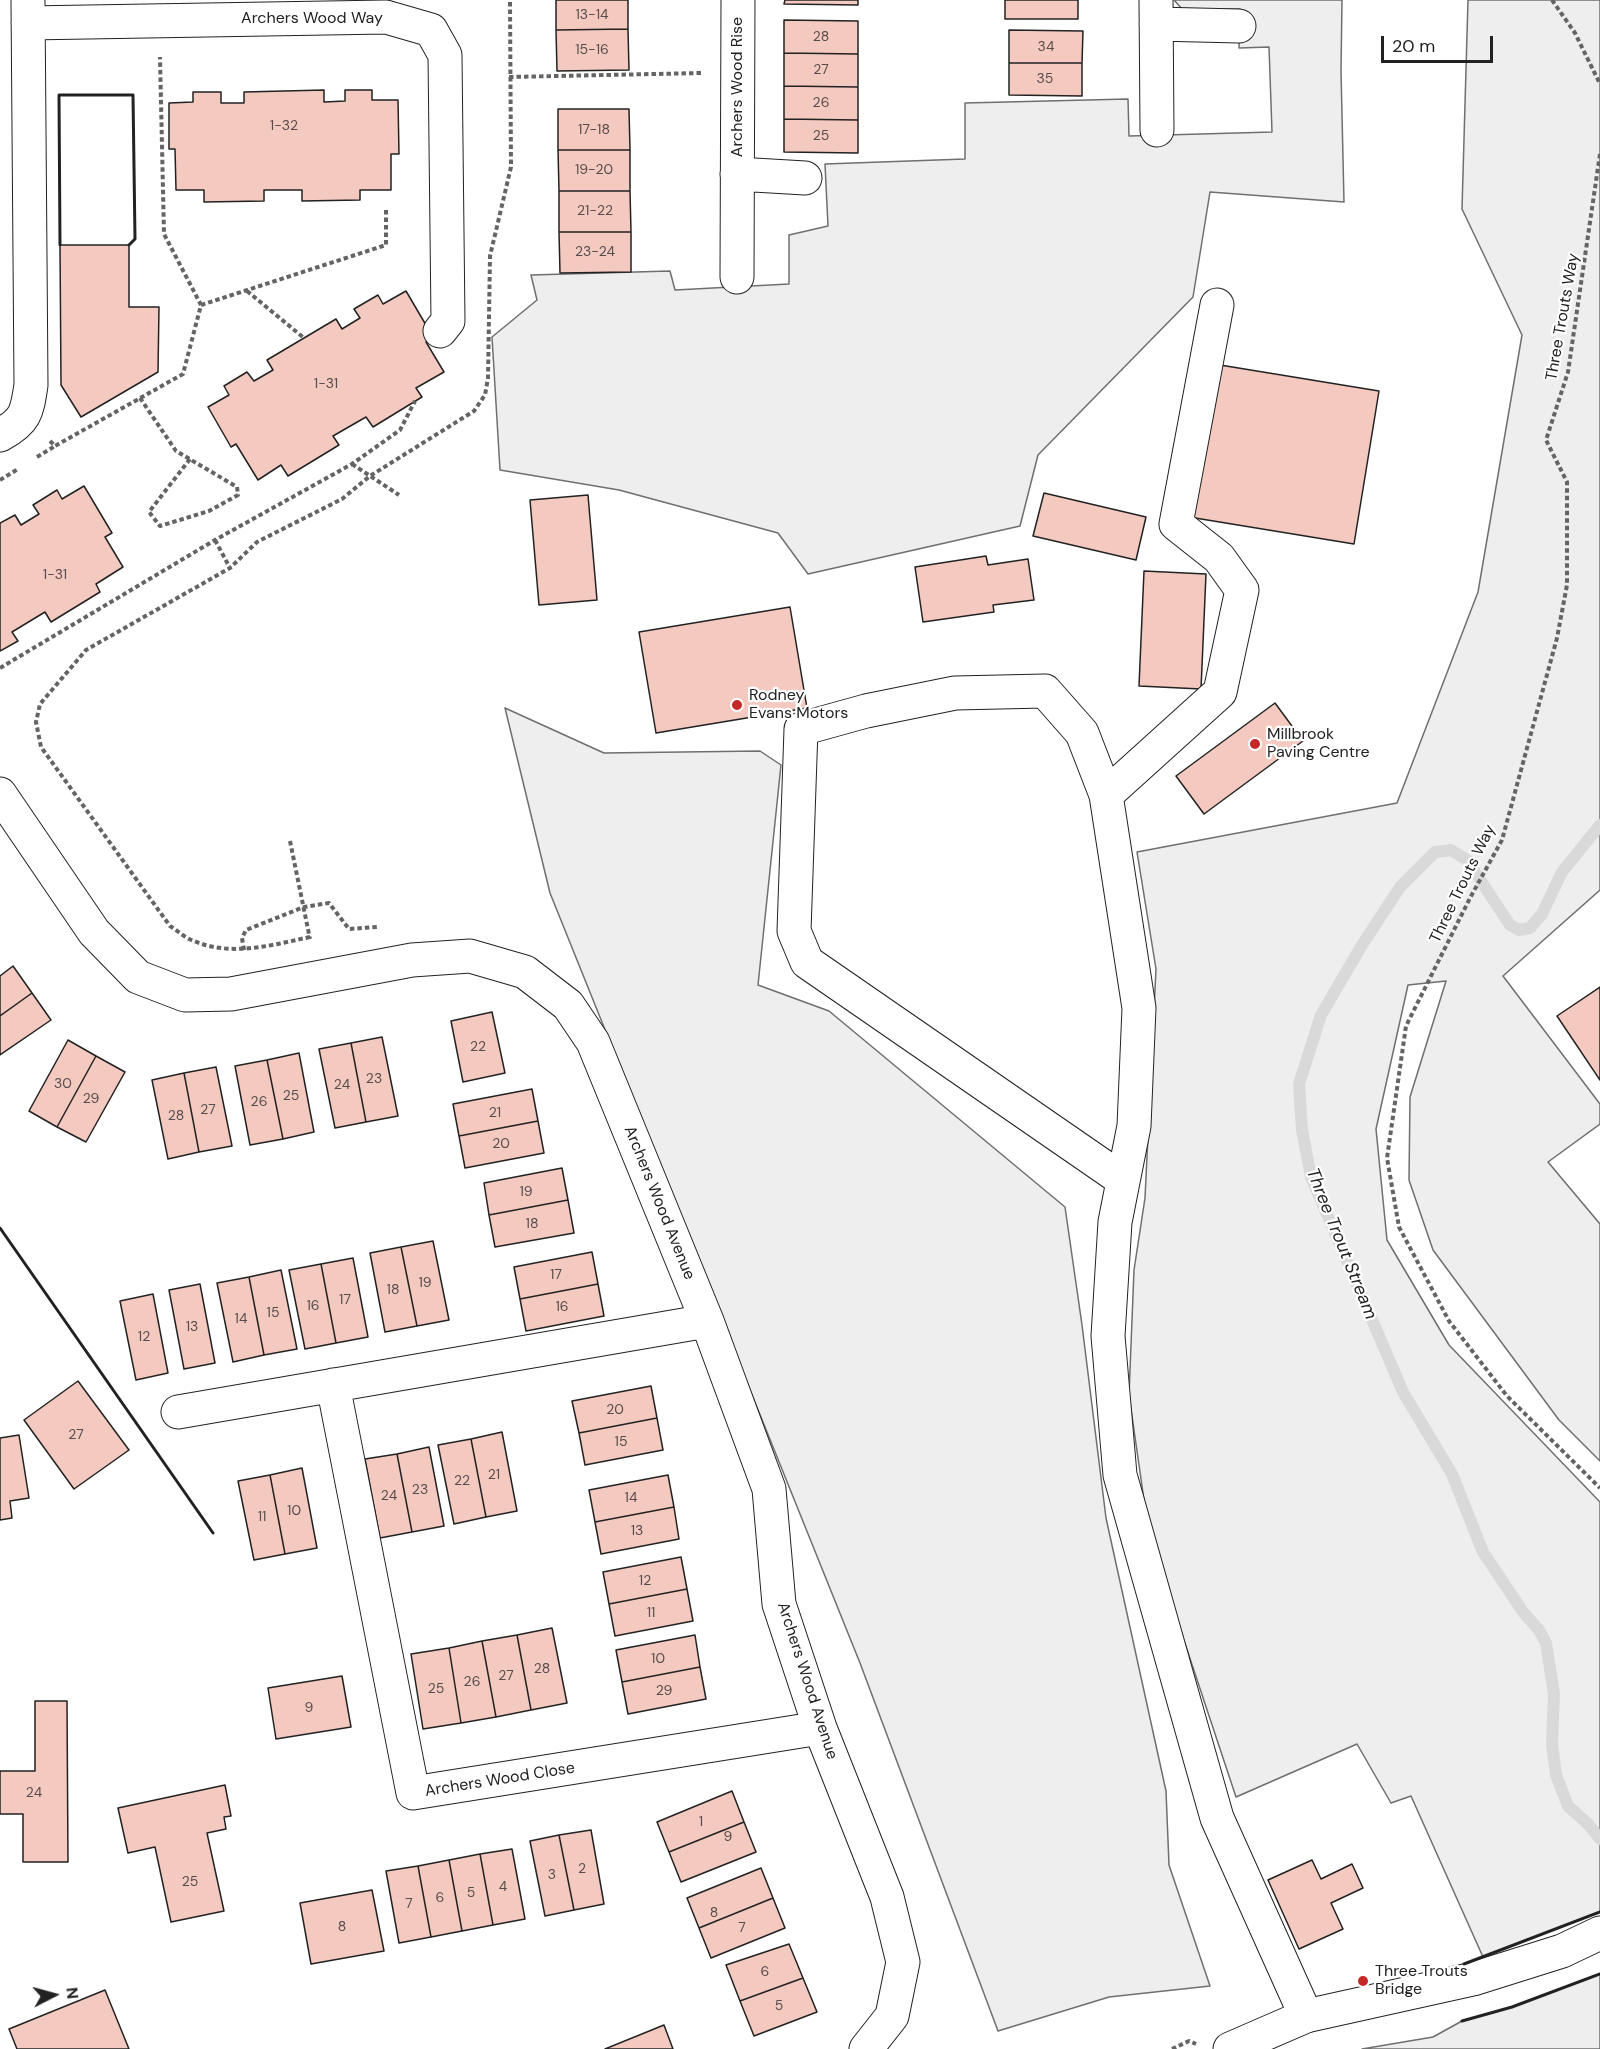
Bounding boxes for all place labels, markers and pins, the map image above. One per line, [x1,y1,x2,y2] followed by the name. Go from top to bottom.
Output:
[749,686,848,724] place label: Rodney Evans Motors
[730,698,744,712] marker: Rodney Evans Motors
[1267,725,1370,763] place label: Millbrook Paving Centre
[1248,737,1262,751] marker: Millbrook Paving Centre
[1375,1962,1468,2000] place label: Three Trouts Bridge
[1356,1974,1370,1988] marker: Three Trouts Bridge

